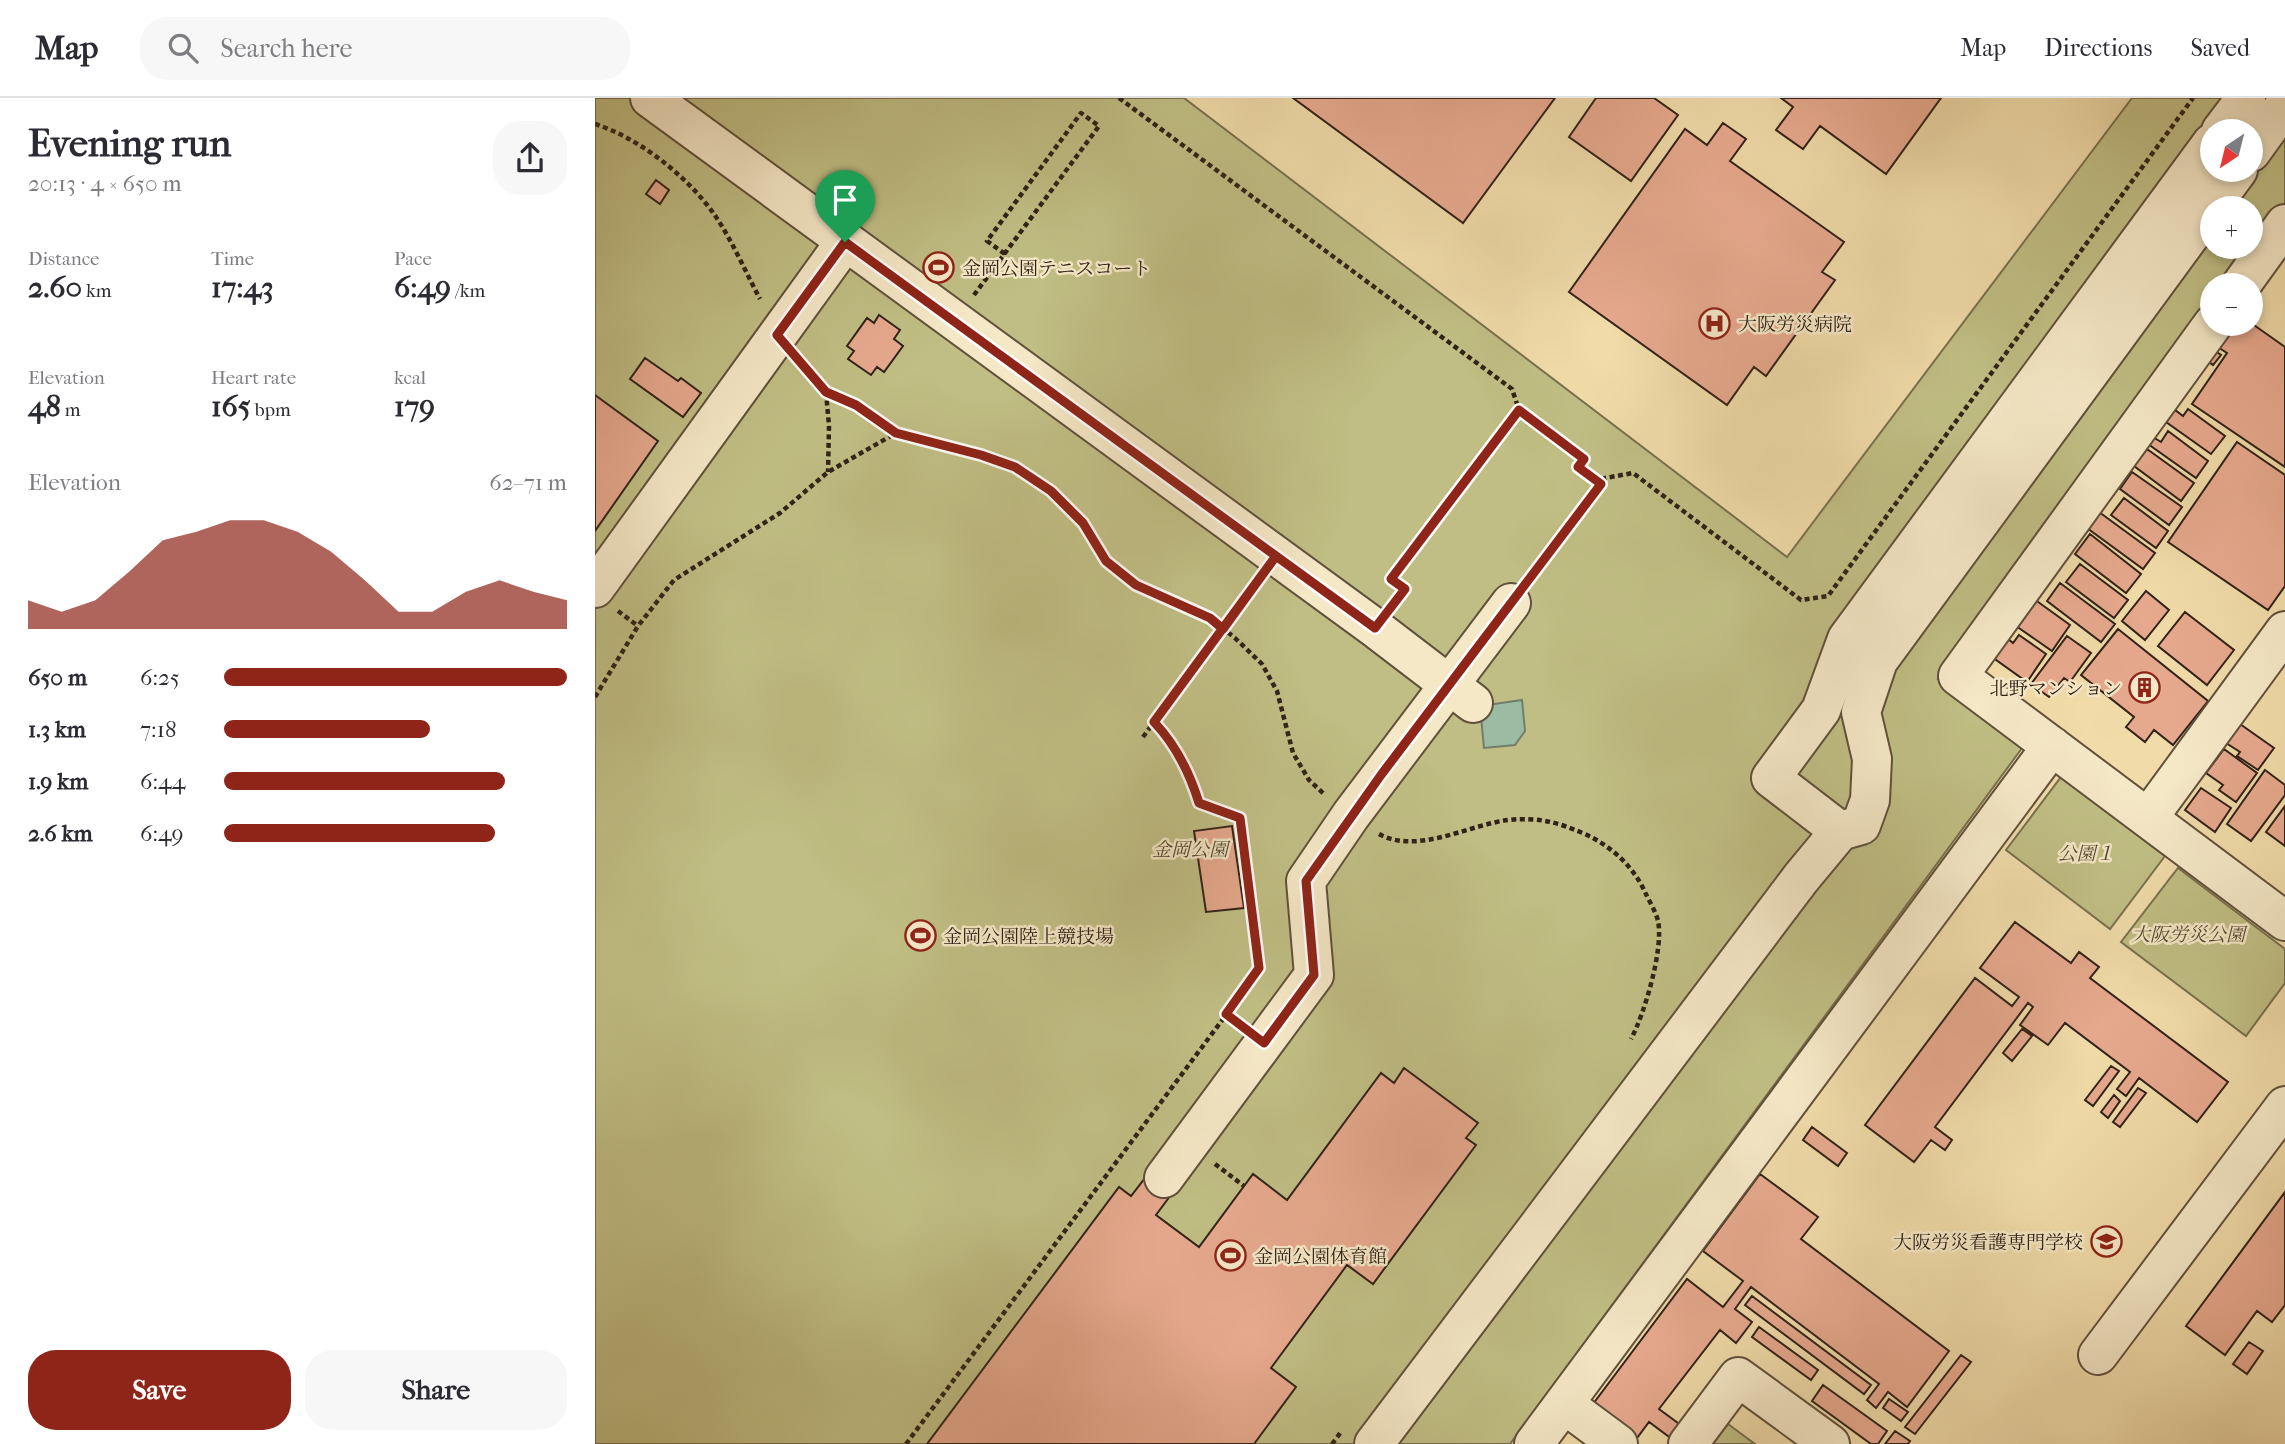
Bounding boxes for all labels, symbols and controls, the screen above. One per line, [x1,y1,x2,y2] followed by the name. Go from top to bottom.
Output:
[140,17,630,80] search box
[35,29,98,68] text: Map
[164,29,202,67] icon: search
[220,33,352,64] text: Search here
[1960,34,2006,62] text: Map
[2044,34,2152,62] text: Directions
[2190,34,2250,62] text: Saved
[2200,119,2263,182] north arrow
[2200,119,2263,336] map controls
[28,121,231,166] text: Evening run
[493,121,567,195] button: share
[28,170,182,197] text: 20:13 · 4 × 650 m
[815,170,875,242] pin
[826,181,864,219] icon: arrive
[2200,196,2263,259] button: +
[28,248,99,270] text: Distance
[211,248,254,270] text: Time
[394,248,432,270] text: Pace
[922,251,956,285] sports icon: 金岡公園テニスコート
[962,258,1151,280] place label: 金岡公園テニスコート
[28,270,82,305] text: 2.60
[211,270,273,305] text: 17:43
[394,270,451,305] text: 6:49
[2200,273,2263,336] button: −
[82,280,112,302] text: km
[451,280,485,302] text: /km
[1698,307,1732,341] hospital icon: 大阪労災病院
[1738,314,1852,336] place label: 大阪労災病院
[28,367,105,389] text: Elevation
[211,367,296,389] text: Heart rate
[394,367,426,389] text: kcal
[28,389,61,424] text: 48
[211,389,251,424] text: 165
[394,389,435,424] text: 179
[61,399,81,421] text: m
[251,399,291,421] text: bpm
[28,469,121,496] text: Elevation
[489,469,567,496] text: 62–71 m
[28,664,87,691] text: 650 m
[140,664,180,691] text: 6:25
[2128,671,2162,705] building icon: 北野マンション
[1990,678,2122,700] place label: 北野マンション
[28,716,86,743] text: 1.3 km
[140,716,176,743] text: 7:18
[28,768,88,795] text: 1.9 km
[140,768,185,795] text: 6:44
[28,820,93,847] text: 2.6 km
[140,820,184,847] text: 6:49
[1152,839,1231,861] park label: 金岡公園
[2057,843,2115,865] park label: 公園１
[903,919,937,953] sports icon: 金岡公園陸上競技場
[2131,924,2248,946] park label: 大阪労災公園
[943,926,1114,948] place label: 金岡公園陸上競技場
[2089,1225,2123,1259] school or university icon: 大阪労災看護専門学校
[1893,1232,2083,1254] place label: 大阪労災看護専門学校
[1214,1239,1248,1273] sports icon: 金岡公園体育館
[1254,1246,1387,1268] place label: 金岡公園体育館
[28,1350,291,1430] button: Save
[305,1350,567,1430] button: Share

